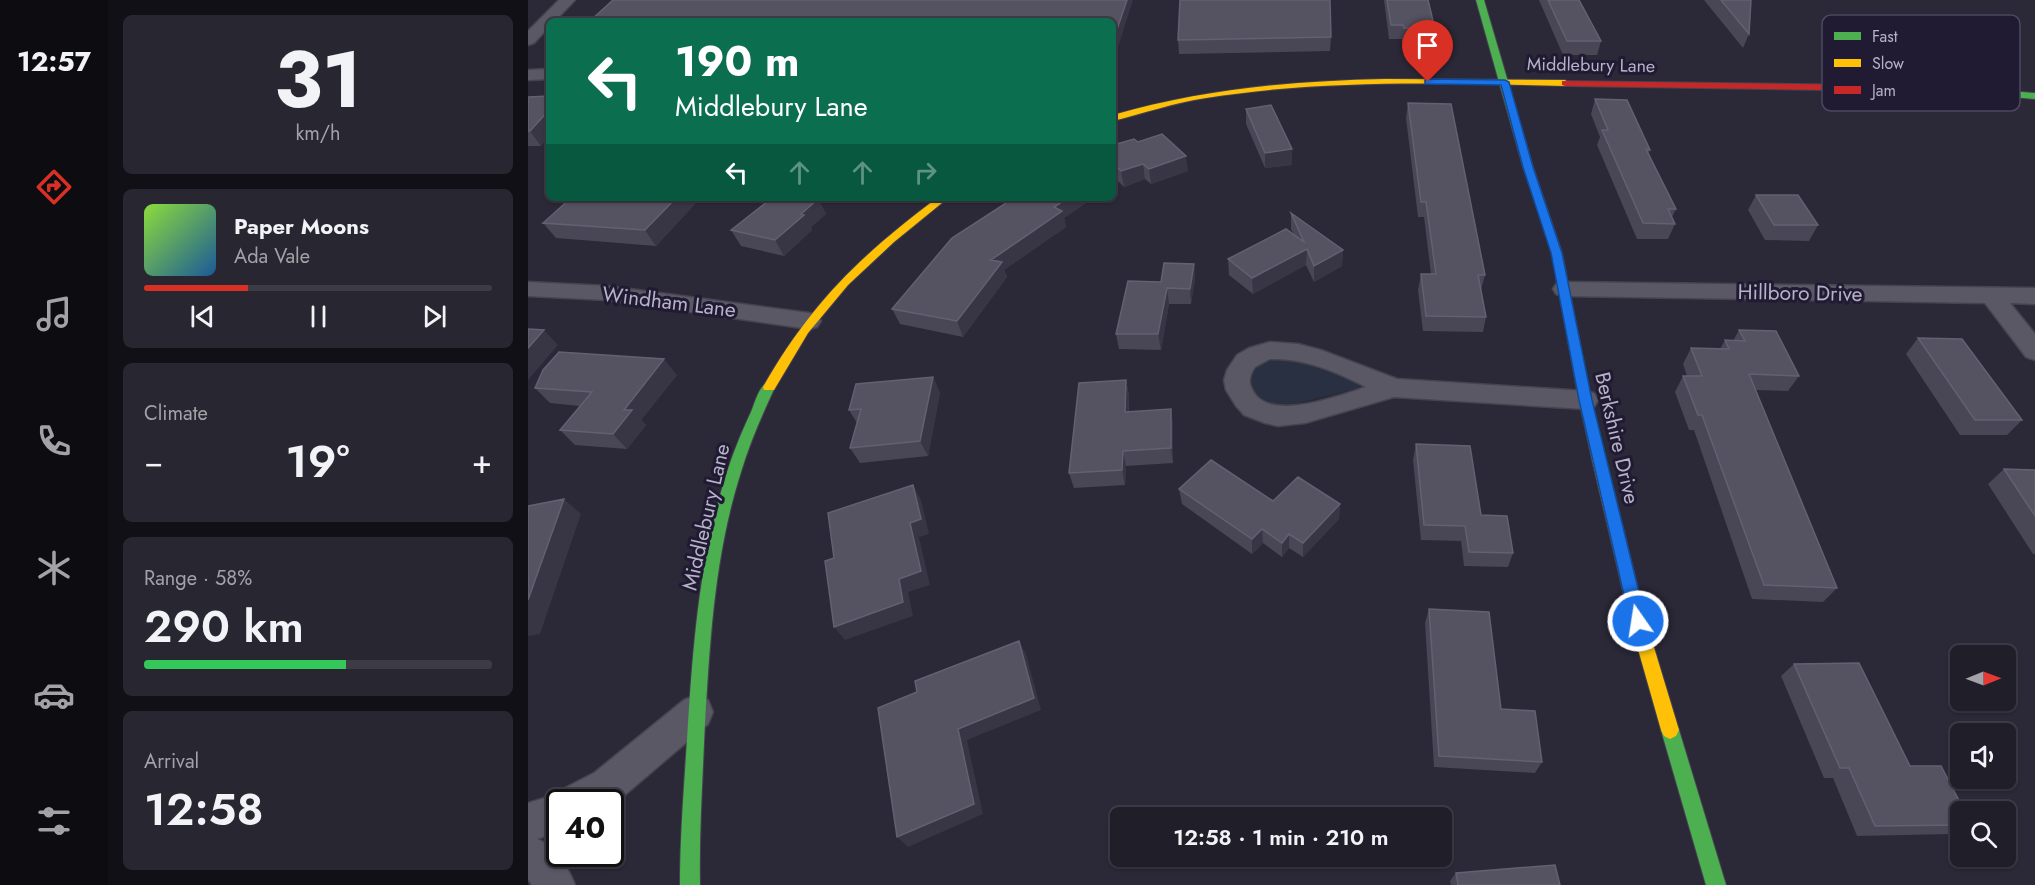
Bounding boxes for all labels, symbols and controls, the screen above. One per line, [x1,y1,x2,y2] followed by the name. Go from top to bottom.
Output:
[1822,15,2020,111] legend
[1402,20,1453,82] pin
[274,24,362,136] text: 31
[1872,25,1898,48] text: Fast
[1411,29,1444,62] icon: arrive
[675,31,799,92] text: 190 m
[17,42,91,81] text: 12:57
[576,42,654,120] icon: left
[1527,51,1655,79] street label: Middlebury Lane
[1872,52,1904,75] text: Slow
[1870,79,1896,102] text: Jam
[675,87,868,126] text: Middlebury Lane
[295,119,341,148] text: km/h
[720,156,753,189] icon: left
[783,156,816,189] icon: ahead
[846,156,879,189] icon: ahead
[909,156,942,189] icon: right
[33,166,75,208] icon: directions
[234,210,369,242] text: Paper Moons
[234,242,310,271] text: Ada Vale
[1737,277,1863,309] street label: Hillboro Drive
[600,279,738,325] street label: Windham Lane
[33,293,75,335] icon: music
[186,300,219,333] icon: previous
[302,300,335,333] icon: pause
[418,300,451,333] icon: next
[1587,369,1647,507] street label: Berkshire Drive
[144,399,208,428] text: Climate
[33,420,75,462] icon: phone
[286,429,350,494] text: 19°
[144,438,163,485] text: −
[472,438,492,485] text: +
[675,440,738,593] street label: Middlebury Lane
[33,547,75,589] icon: climate
[144,564,252,593] text: Range · 58%
[1606,589,1670,653] position arrow
[144,594,304,659] text: 290 km
[1950,645,2016,711] north arrow
[1950,645,2016,867] map controls
[33,674,75,716] icon: car
[1950,723,2016,789] button: sound
[144,747,199,776] text: Arrival
[144,777,264,842] text: 12:58
[546,789,624,867] speed limit sign: 40
[33,800,75,842] icon: filters
[1950,801,2016,867] button: search
[1173,821,1389,853] text: 12:58 · 1 min · 210 m

